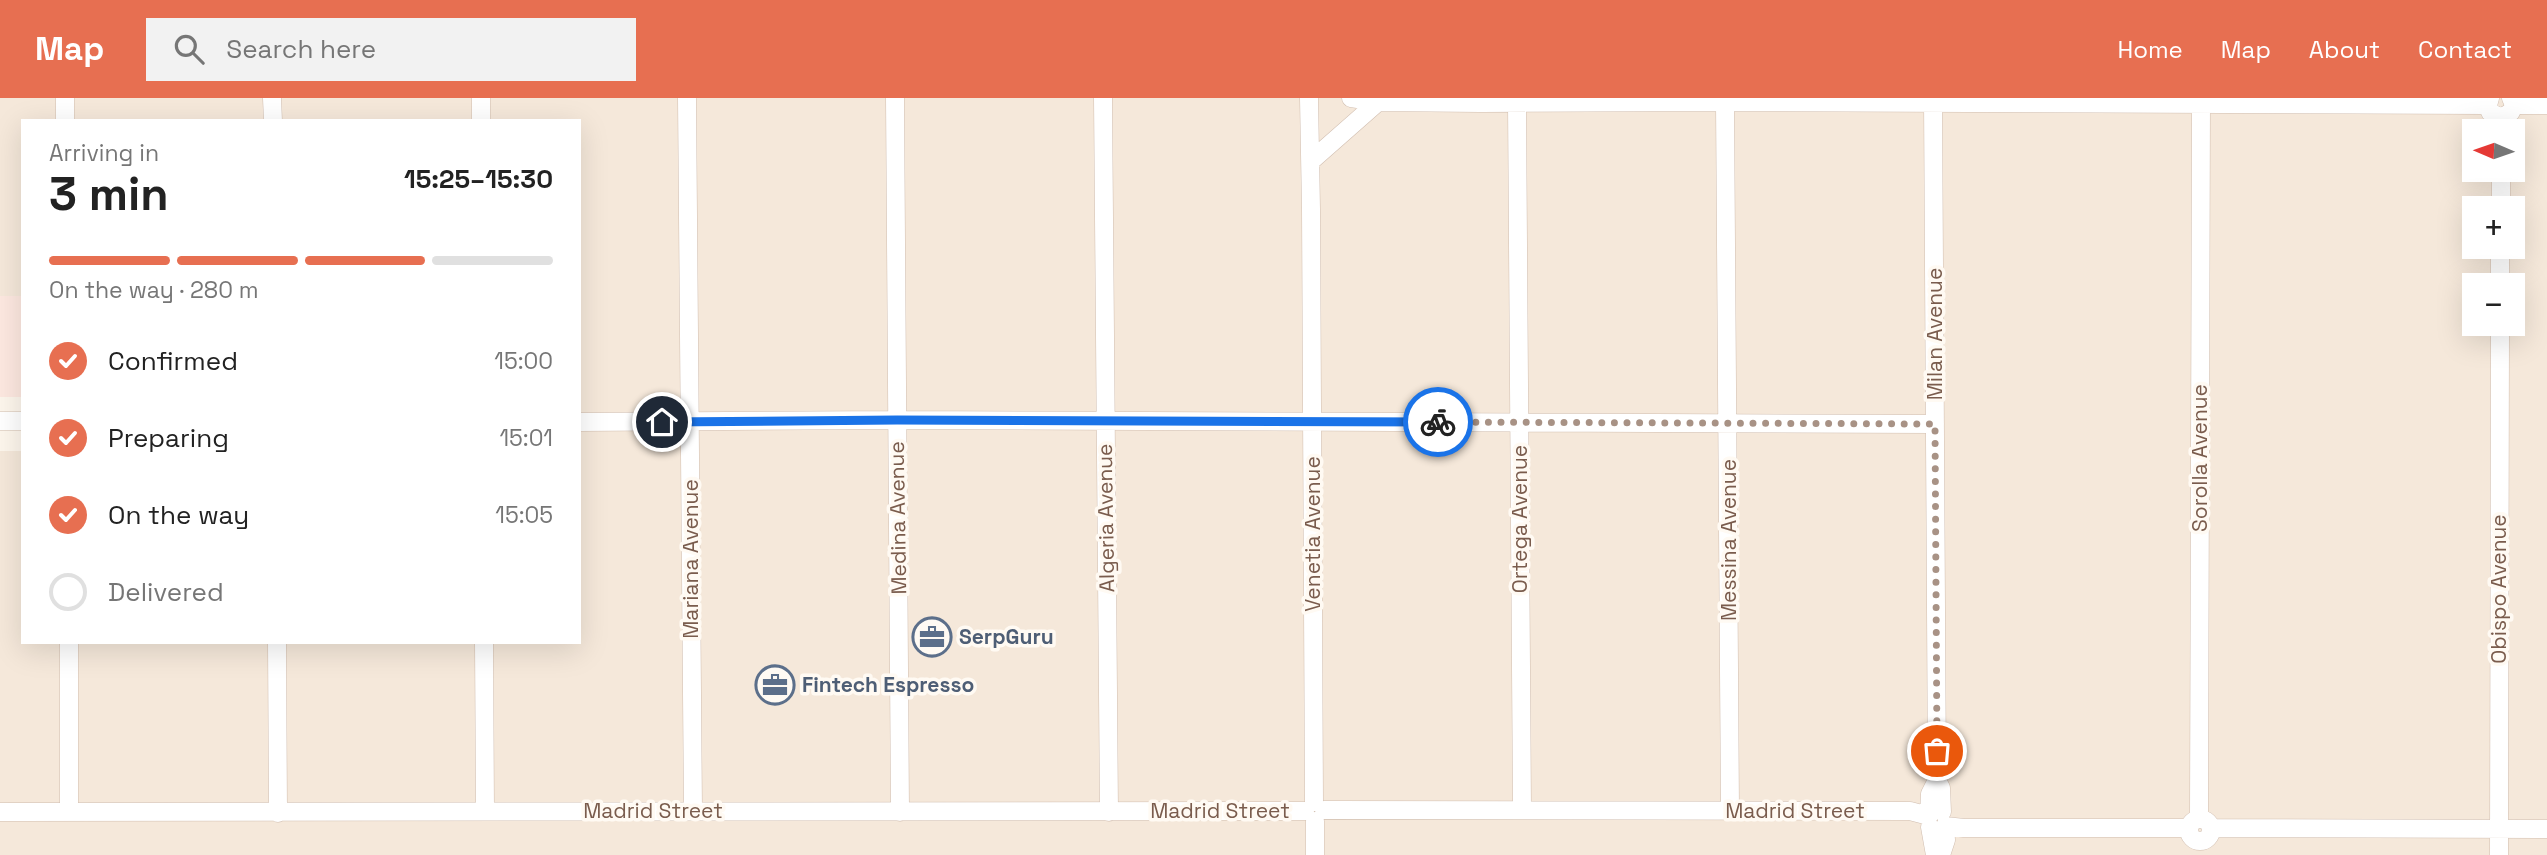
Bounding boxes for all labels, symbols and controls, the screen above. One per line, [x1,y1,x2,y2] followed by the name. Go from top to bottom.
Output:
[146,18,636,81] search box
[35,28,104,70] text: Map
[170,30,208,68] icon: search
[226,32,376,66] text: Search here
[2117,34,2183,65] text: Home
[2221,34,2271,65] text: Map
[2309,34,2380,65] text: About
[2418,34,2512,65] text: Contact
[2462,119,2525,182] north arrow
[2462,119,2525,336] map controls
[49,138,159,168] text: Arriving in
[404,162,553,196] text: 15:25–15:30
[49,165,169,223] text: 3 min
[2462,196,2525,259] button: +
[1921,268,1948,400] street label: Milan Avenue
[2462,273,2525,336] button: −
[49,275,259,305] text: On the way · 280 m
[49,342,87,380] icon: check
[108,344,238,378] text: Confirmed
[494,346,553,376] text: 15:00
[2186,384,2213,532] street label: Sorolla Avenue
[1403,387,1473,457] courier
[632,392,692,452] pin
[643,403,681,441] icon: home
[1419,403,1457,441] icon: bike
[49,419,87,457] icon: check
[108,421,229,455] text: Preparing
[499,423,553,453] text: 15:01
[883,441,912,595] street label: Medina Avenue
[1091,443,1120,593] street label: Algeria Avenue
[1506,445,1533,593] street label: Ortega Avenue
[1299,456,1326,612] street label: Venetia Avenue
[1715,459,1742,621] street label: Messina Avenue
[677,479,704,639] street label: Mariana Avenue
[49,496,87,534] icon: check
[108,498,249,532] text: On the way
[495,500,553,530] text: 15:05
[2485,514,2512,664] street label: Obispo Avenue
[108,575,224,609] text: Delivered
[911,616,953,658] office icon: SerpGuru
[959,623,1054,650] place label: SerpGuru
[754,664,796,706] office icon: Fintech Espresso
[802,671,974,698] place label: Fintech Espresso
[1907,721,1967,781] pin
[1918,732,1956,770] icon: bag
[583,797,723,824] street label: Madrid Street
[1150,797,1290,824] street label: Madrid Street
[1725,797,1865,824] street label: Madrid Street

